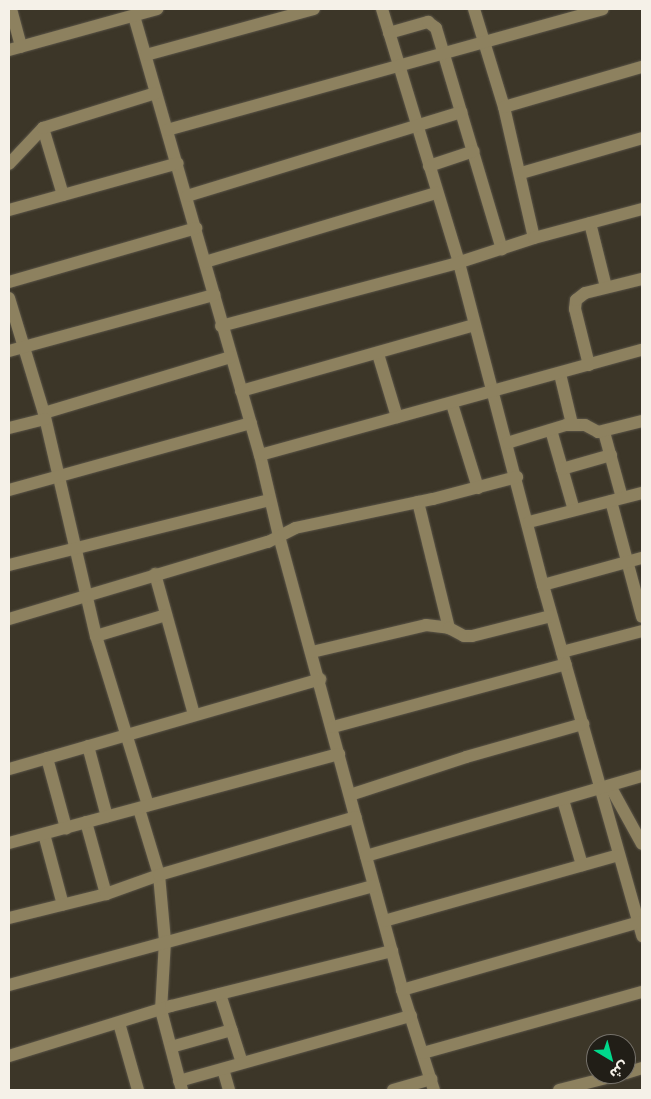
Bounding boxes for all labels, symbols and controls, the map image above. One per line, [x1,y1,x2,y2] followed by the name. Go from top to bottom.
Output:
[586,1034,636,1084] north arrow
[607,1058,633,1083] text: ش

